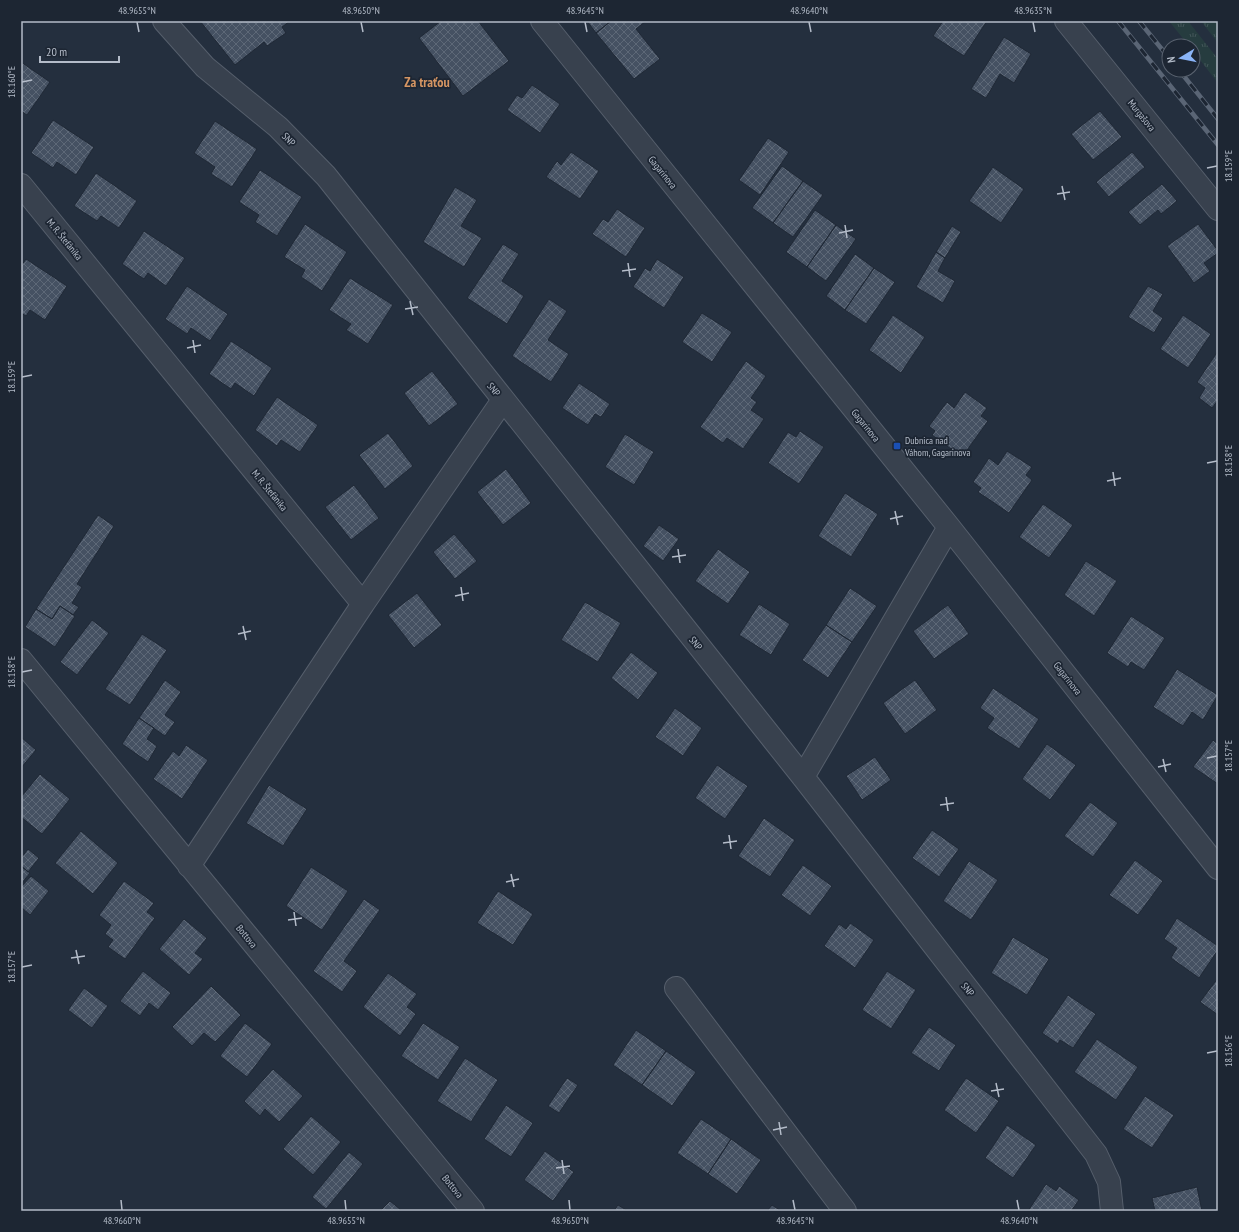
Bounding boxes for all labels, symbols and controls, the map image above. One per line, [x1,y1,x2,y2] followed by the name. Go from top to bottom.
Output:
[118,4,156,17] text: 48.9655°N
[342,4,380,17] text: 48.9650°N
[566,4,604,17] text: 48.9645°N
[790,4,828,17] text: 48.9640°N
[1014,4,1052,17] text: 48.9635°N
[40,38,119,64] scale bar
[1161,38,1201,78] north arrow
[46,44,67,59] text: 20 m
[1164,56,1179,64] text: N
[5,66,18,98] text: 18.160°E
[404,73,450,91] district label: Za traťou
[1125,97,1158,134] street label: Murgašova
[279,130,299,149] street label: SNP
[1222,150,1235,182] text: 18.159°E
[645,153,680,191] street label: Gagarinova
[44,216,85,263] street label: M. R. Štefánika
[5,361,18,393] text: 18.159°E
[484,380,503,399] street label: SNP
[848,406,883,444] street label: Gagarinova
[904,434,970,459] place label: Dubnica nad Váhom, Gagarinova
[892,441,902,451] marker: Dubnica nad Váhom, Gagarinova
[1222,445,1235,477] text: 18.158°E
[249,467,290,514] street label: M. R. Štefánika
[686,634,705,653] street label: SNP
[5,656,18,688] text: 18.158°E
[1051,659,1085,698] street label: Gagarinova
[1222,740,1235,772] text: 18.157°E
[233,922,260,951] street label: Bottova
[5,951,18,983] text: 18.157°E
[958,980,977,999] street label: SNP
[1222,1035,1235,1067] text: 18.156°E
[439,1172,466,1201] street label: Bottova
[103,1214,141,1227] text: 48.9660°N
[327,1214,365,1227] text: 48.9655°N
[551,1214,589,1227] text: 48.9650°N
[776,1214,814,1227] text: 48.9645°N
[1000,1214,1038,1227] text: 48.9640°N

